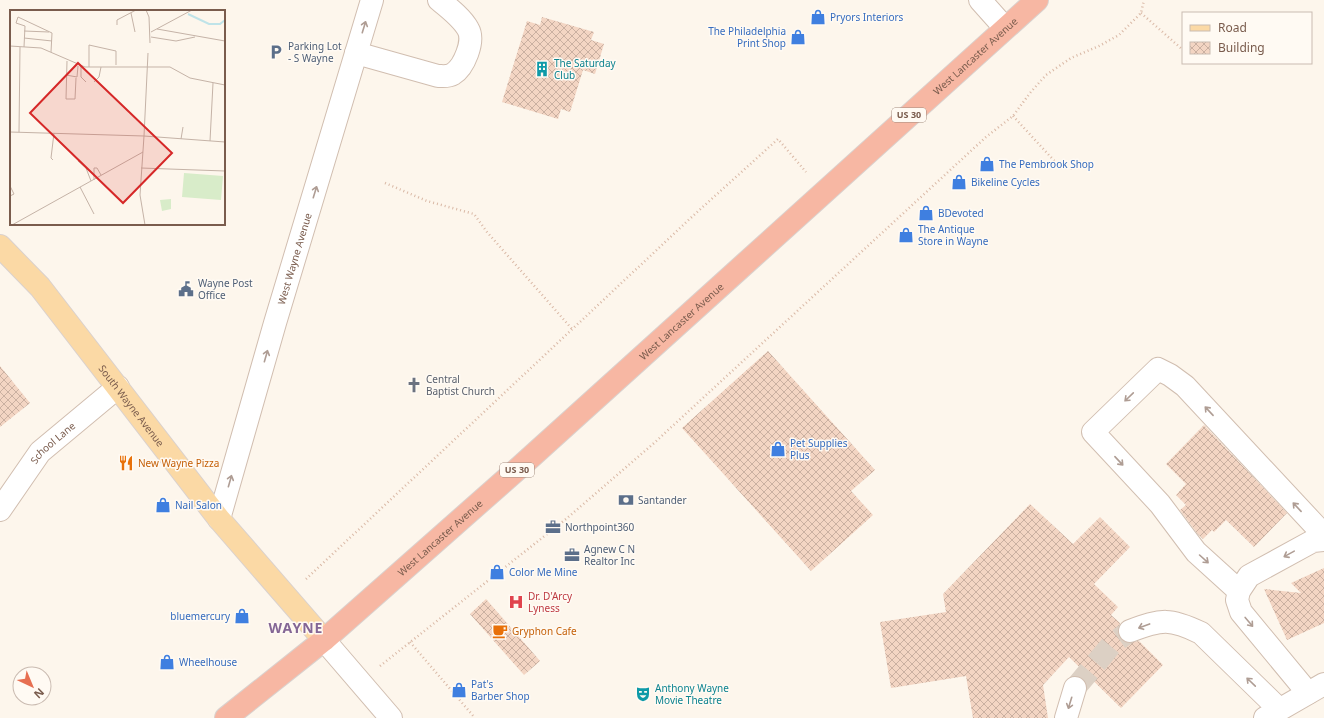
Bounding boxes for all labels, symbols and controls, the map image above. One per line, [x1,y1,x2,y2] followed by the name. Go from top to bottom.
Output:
[809,8,827,26] shop icon: Pryors Interiors
[10,10,225,225] inset map
[830,10,904,24] place label: Pryors Interiors
[1182,12,1312,64] legend
[930,14,1021,98] street label: West Lancaster Avenue
[1218,19,1247,36] text: Road
[361,20,368,33] one-way arrow
[708,24,786,50] place label: The Philadelphia Print Shop
[789,28,807,46] shop icon: The Philadelphia Print Shop
[288,39,342,65] place label: Parking Lot - S Wayne
[1218,39,1265,56] text: Building
[267,43,285,61] parking icon: Parking Lot - S Wayne
[554,56,617,82] place label: The Saturday Club
[533,60,551,78] building icon: The Saturday Club
[892,108,926,122] road number: US 30
[978,155,996,173] shop icon: The Pembrook Shop
[999,157,1094,171] place label: The Pembrook Shop
[950,173,968,191] shop icon: Bikeline Cycles
[971,175,1040,189] place label: Bikeline Cycles
[312,185,319,198] one-way arrow
[917,204,935,222] shop icon: BDevoted
[938,206,984,220] place label: BDevoted
[274,211,315,306] street label: West Wayne Avenue
[918,222,989,248] place label: The Antique Store in Wayne
[897,226,915,244] shop icon: The Antique Store in Wayne
[198,276,253,302] place label: Wayne Post Office
[636,279,727,363] street label: West Lancaster Avenue
[177,280,195,298] public building icon: Wayne Post Office
[263,350,270,363] one-way arrow
[95,362,168,450] street label: South Wayne Avenue
[426,372,495,398] place label: Central Baptist Church
[405,376,423,394] church icon: Central Baptist Church
[1124,392,1135,401] one-way arrow
[1204,406,1214,416] one-way arrow
[27,418,78,466] street label: School Lane
[790,436,848,462] place label: Pet Supplies Plus
[769,440,787,458] shop icon: Pet Supplies Plus
[117,454,135,472] restaurant icon: New Wayne Pizza
[1115,455,1124,466] one-way arrow
[138,456,219,470] place label: New Wayne Pizza
[500,463,534,477] road number: US 30
[226,475,234,488] one-way arrow
[617,491,635,509] bank icon: Santander
[638,493,687,507] place label: Santander
[154,496,172,514] shop icon: Nail Salon
[394,496,486,579] street label: West Lancaster Avenue
[175,498,222,512] place label: Nail Salon
[1293,501,1302,512] one-way arrow
[544,518,562,536] office icon: Northpoint360
[565,520,635,534] place label: Northpoint360
[584,542,635,568] place label: Agnew C N Realtor Inc
[563,546,581,564] office icon: Agnew C N Realtor Inc
[1283,551,1295,559] one-way arrow
[1199,554,1209,564] one-way arrow
[488,563,506,581] shop icon: Color Me Mine
[509,565,578,579] place label: Color Me Mine
[528,589,573,615] place label: Dr. D'Arcy Lyness
[507,593,525,611] hospital icon: Dr. D'Arcy Lyness
[233,607,251,625] shop icon: bluemercury
[170,609,231,623] place label: bluemercury
[1245,616,1254,627] one-way arrow
[269,618,323,637] district label: WAYNE
[491,622,509,640] cafe icon: Gryphon Cafe
[1138,623,1150,631] one-way arrow
[512,624,577,638] place label: Gryphon Cafe
[158,653,176,671] shop icon: Wheelhouse
[179,655,238,669] place label: Wheelhouse
[12,666,52,706] north arrow
[471,677,530,703] place label: Pat's Barber Shop
[1246,677,1256,687] one-way arrow
[450,681,468,699] shop icon: Pat's Barber Shop
[655,681,729,707] place label: Anthony Wayne Movie Theatre
[31,685,48,702] text: N
[634,685,652,703] theatre icon: Anthony Wayne Movie Theatre
[1066,696,1073,709] one-way arrow

